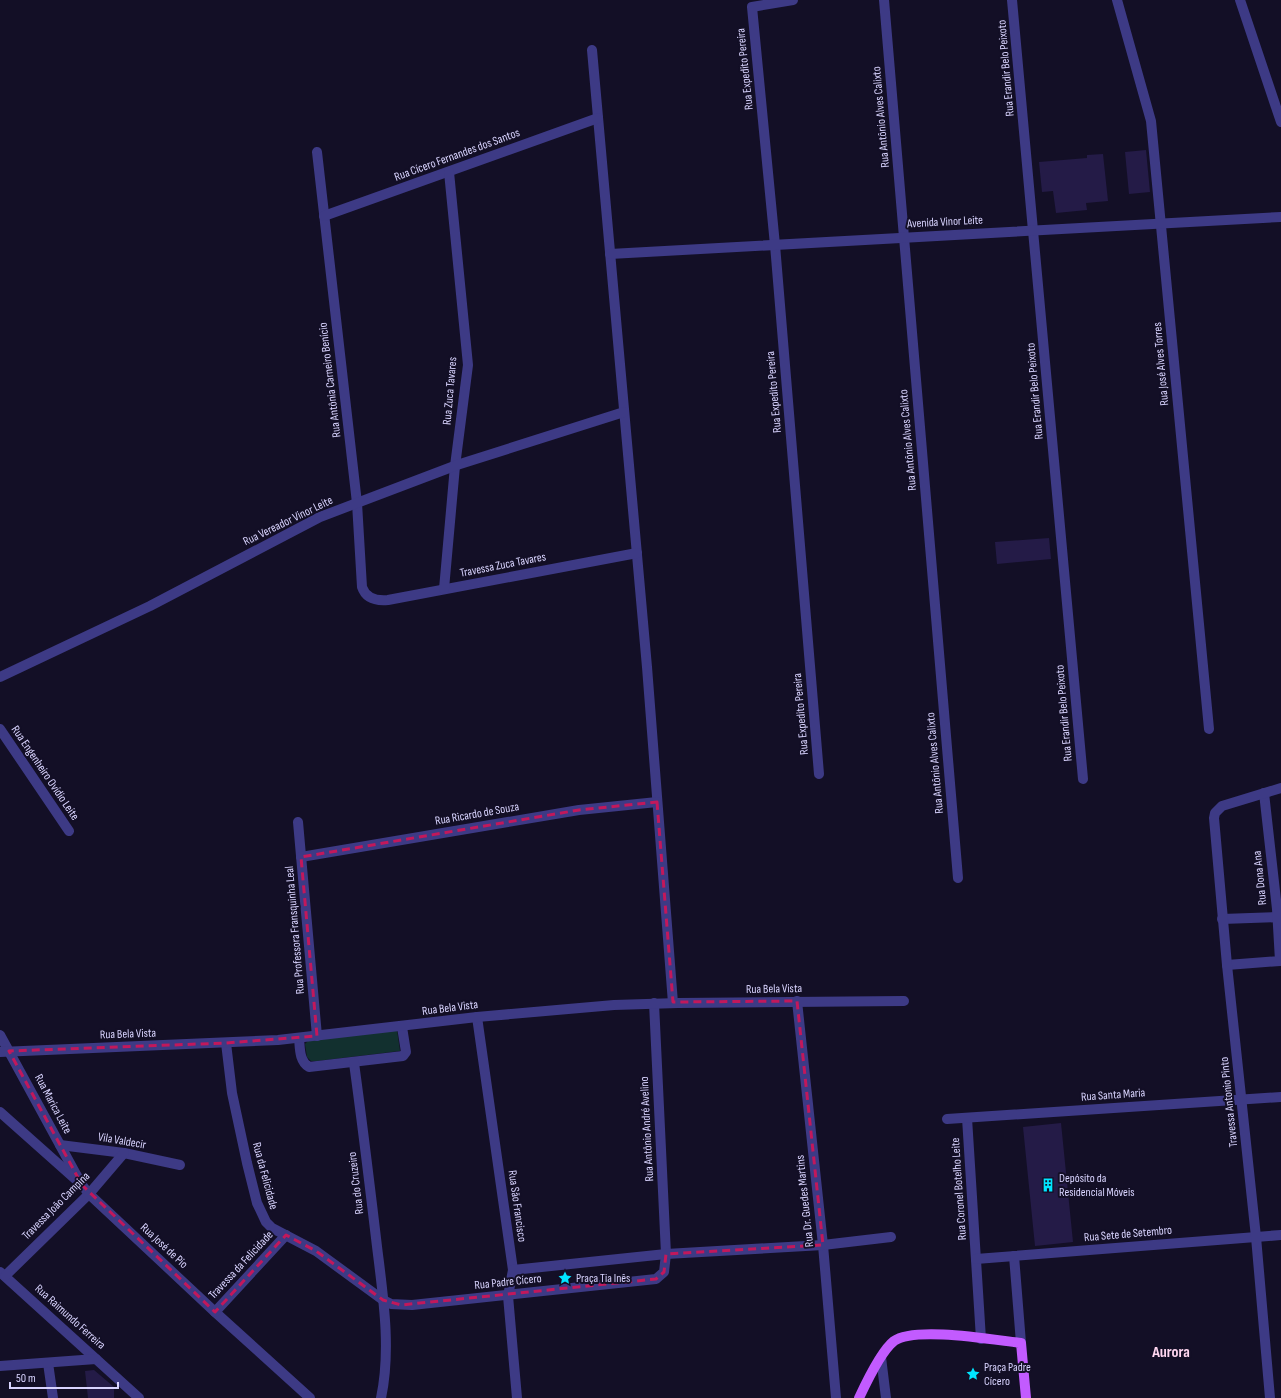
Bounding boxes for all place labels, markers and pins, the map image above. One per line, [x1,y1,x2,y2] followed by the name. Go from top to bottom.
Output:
[1059,1171,1134,1200] place label: Depósito da Residencial Móveis
[1040,1177,1056,1193] building icon: Depósito da Residencial Móveis
[557,1270,573,1286] place icon: Praça Tia Inês
[576,1271,630,1286] place label: Praça Tia Inês
[984,1360,1031,1389] place label: Praça Padre Cícero
[965,1366,981,1382] place icon: Praça Padre Cícero

